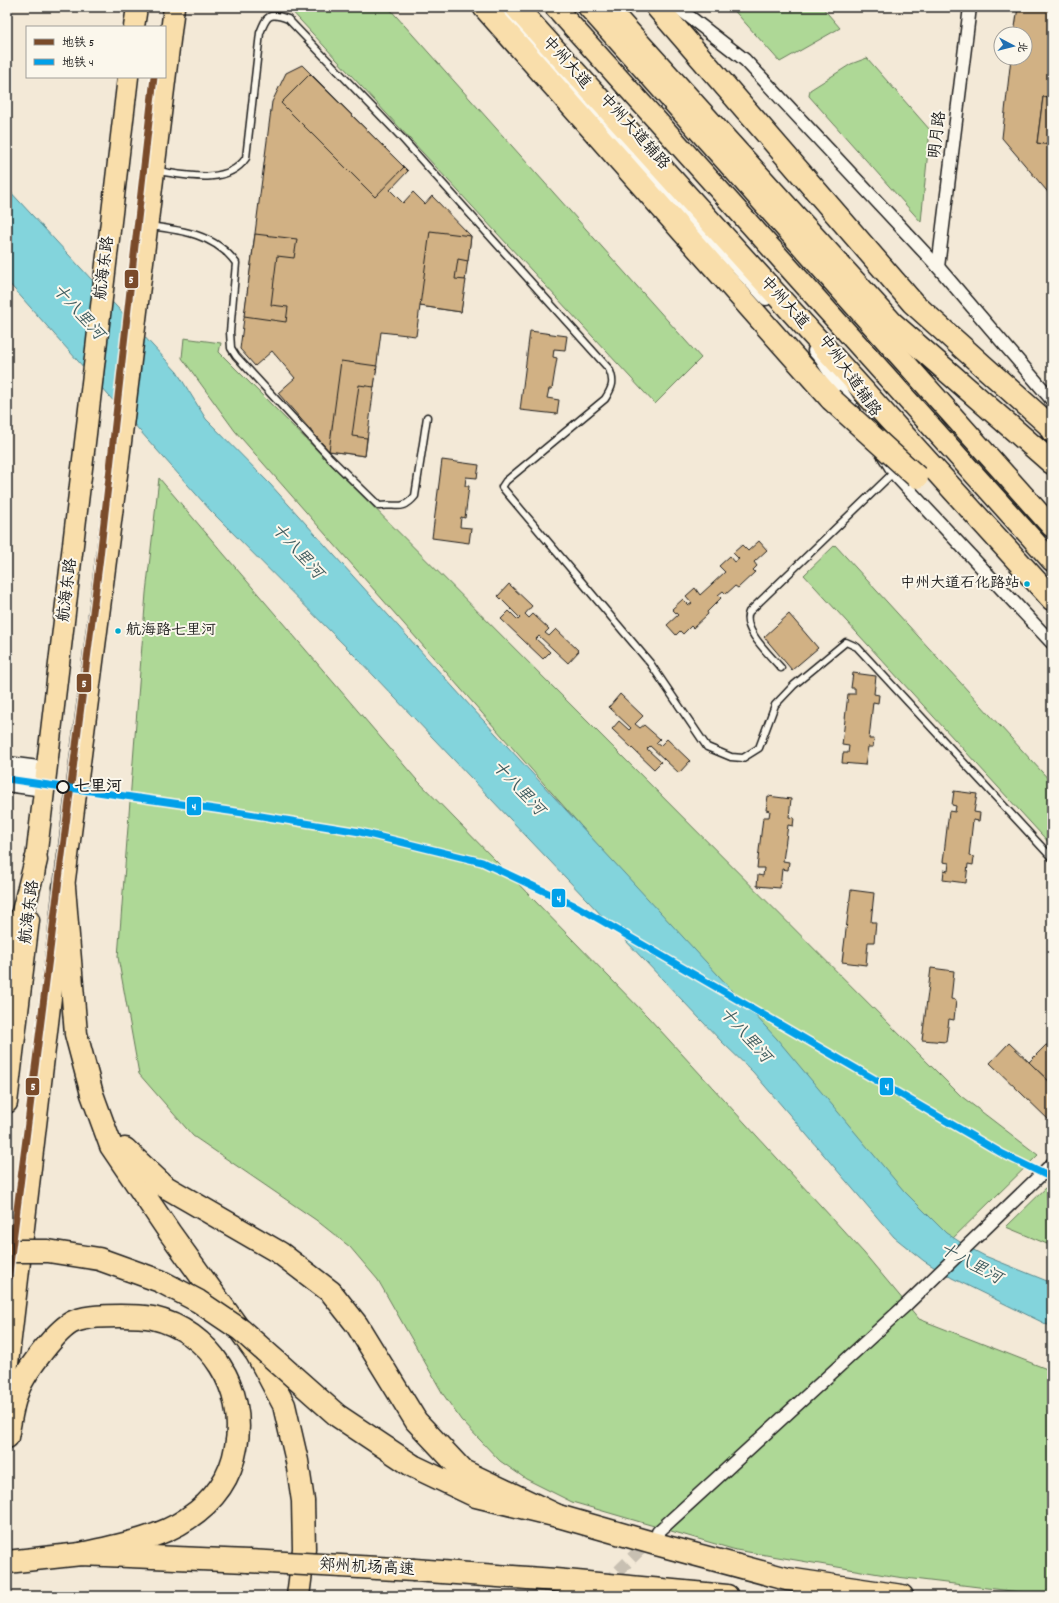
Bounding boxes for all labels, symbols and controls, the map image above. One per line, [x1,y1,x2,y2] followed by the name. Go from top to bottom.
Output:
[26,26,166,78] legend
[993,26,1033,66] north arrow
[536,32,596,94] street label: 中州大道
[62,35,94,52] text: 地铁 5
[1012,41,1030,53] text: 北
[62,55,94,72] text: 地铁 4
[593,89,675,175] street label: 中州大道辅路
[924,110,952,160] street label: 明月路
[90,235,120,301] street label: 航海东路
[124,269,139,289] line badge: 5
[754,272,814,334] street label: 中州大道
[128,273,134,289] text: 5
[45,280,111,349] water label: 十八里河
[812,330,886,422] street label: 中州大道辅路
[264,519,330,588] water label: 十八里河
[53,557,83,623] street label: 航海东路
[900,573,1020,595] place label: 中州大道石化路站
[1022,579,1032,589] marker: 中州大道石化路站
[126,620,216,642] place label: 航海路七里河
[113,626,123,636] marker: 航海路七里河
[76,673,92,693] line badge: 5
[81,677,87,693] text: 5
[485,756,551,824] water label: 十八里河
[74,776,122,799] place label: 七里河
[56,780,70,794] marker: 七里河
[186,796,202,816] line badge: 4
[192,800,196,816] text: 4
[15,879,45,945] street label: 航海东路
[551,888,566,908] line badge: 4
[557,892,561,908] text: 4
[712,1003,778,1072] water label: 十八里河
[25,1077,40,1096] line badge: 5
[879,1077,894,1096] line badge: 4
[30,1080,36,1096] text: 5
[885,1080,889,1096] text: 4
[934,1238,1008,1293] water label: 十八里河
[318,1554,416,1582] street label: 郑州机场高速

